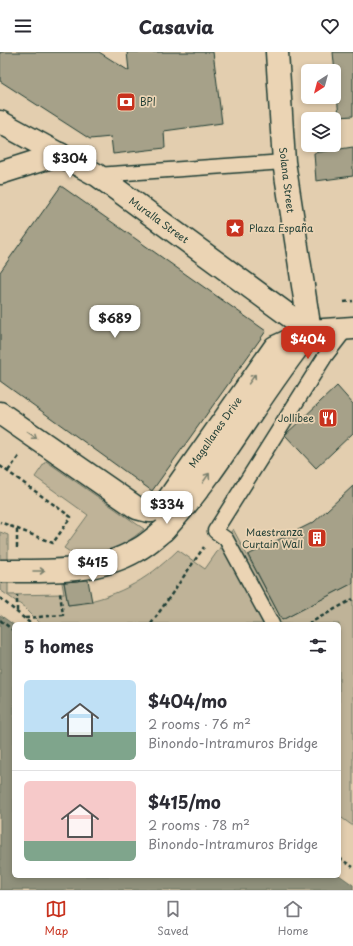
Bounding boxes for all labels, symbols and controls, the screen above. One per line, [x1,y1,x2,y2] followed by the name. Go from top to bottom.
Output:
[139,13,214,40] text: Casavia
[12,15,34,37] icon: menu
[319,15,341,37] icon: heart
[301,64,341,104] north arrow
[301,64,341,152] map controls
[115,91,137,113] bank icon: BPI
[140,94,156,109] place label: BPI
[301,112,341,152] button: layers
[46,145,94,179] pin: $304
[276,146,299,214] street label: Solana Street
[52,148,88,167] text: $304
[126,193,192,246] street label: Muralla Street
[224,217,246,239] place icon: Plaza España
[249,220,314,235] place label: Plaza España
[91,305,139,339] pin: $689
[98,308,132,327] text: $689
[284,326,332,360] pin: $404
[290,329,326,348] text: $404
[248,374,256,385] one-way arrow
[184,393,245,470] street label: Magallanes Drive
[317,407,339,429] restaurant icon: Jollibee
[278,410,315,425] place label: Jollibee
[26,431,37,439] one-way arrow
[202,472,210,483] one-way arrow
[143,491,191,525] pin: $334
[150,494,184,513] text: $334
[242,524,304,551] place label: Maestranza Curtain Wall
[306,527,328,549] building icon: Maestranza Curtain Wall
[69,549,117,583] pin: $415
[77,552,109,571] text: $415
[32,567,45,575] one-way arrow
[24,633,94,659] text: 5 homes
[307,635,329,657] icon: filters
[148,688,227,714] text: $404/mo
[56,696,104,744] icon: home
[148,714,251,733] text: 2 rooms · 76 m²
[148,733,318,752] text: Binondo-Intramuros Bridge
[148,789,221,815] text: $415/mo
[56,797,104,845] icon: home
[148,815,250,834] text: 2 rooms · 78 m²
[148,834,318,853] text: Binondo-Intramuros Bridge
[45,898,68,939] tab: Map
[157,898,189,939] tab: Saved
[278,898,308,939] tab: Home

